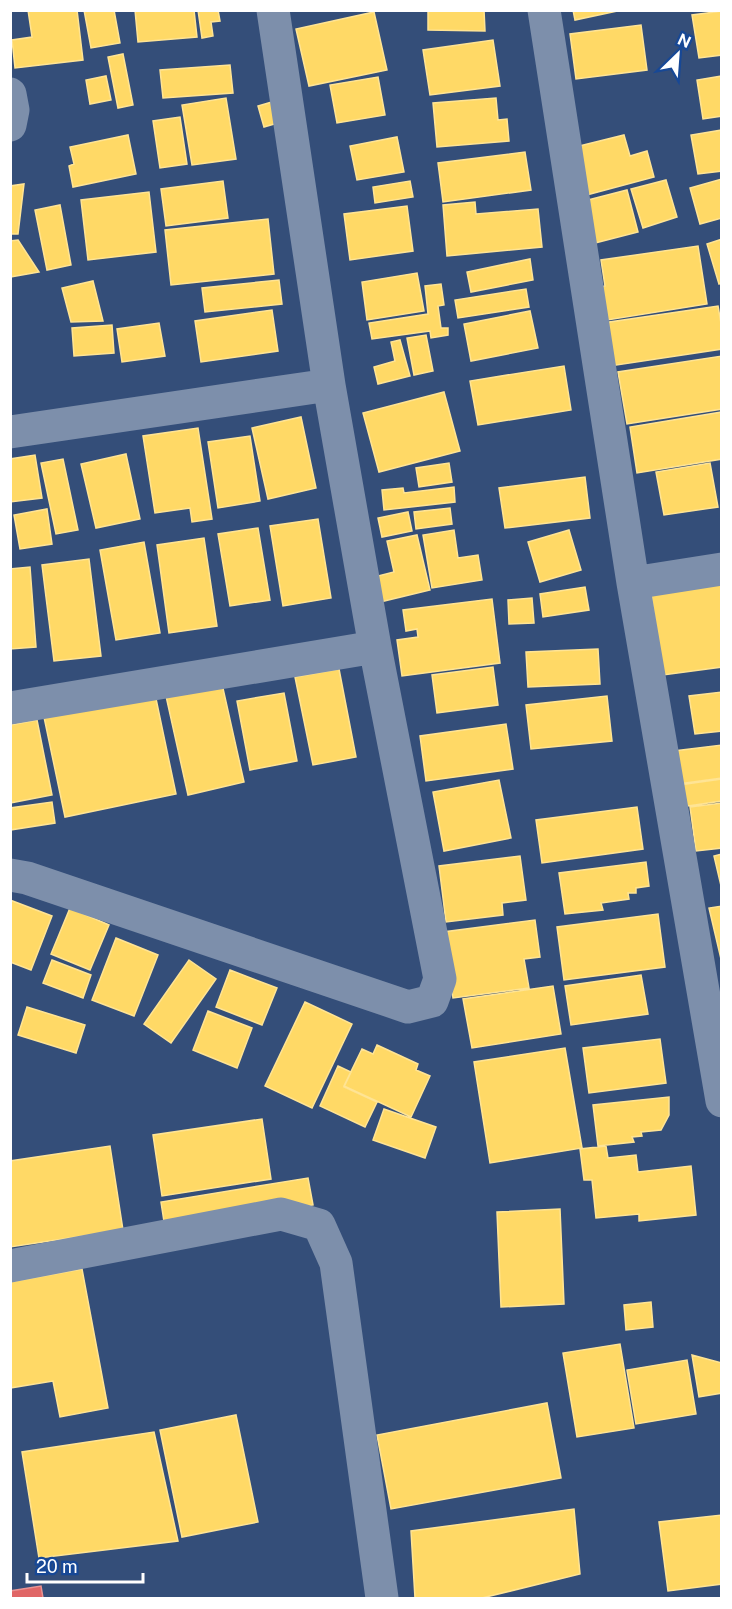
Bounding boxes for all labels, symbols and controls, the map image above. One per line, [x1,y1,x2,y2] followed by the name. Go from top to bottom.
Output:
[648,24,708,84] north arrow
[674,30,694,52] text: N
[27,1546,142,1584] scale bar
[36,1556,78,1577] text: 20 m

